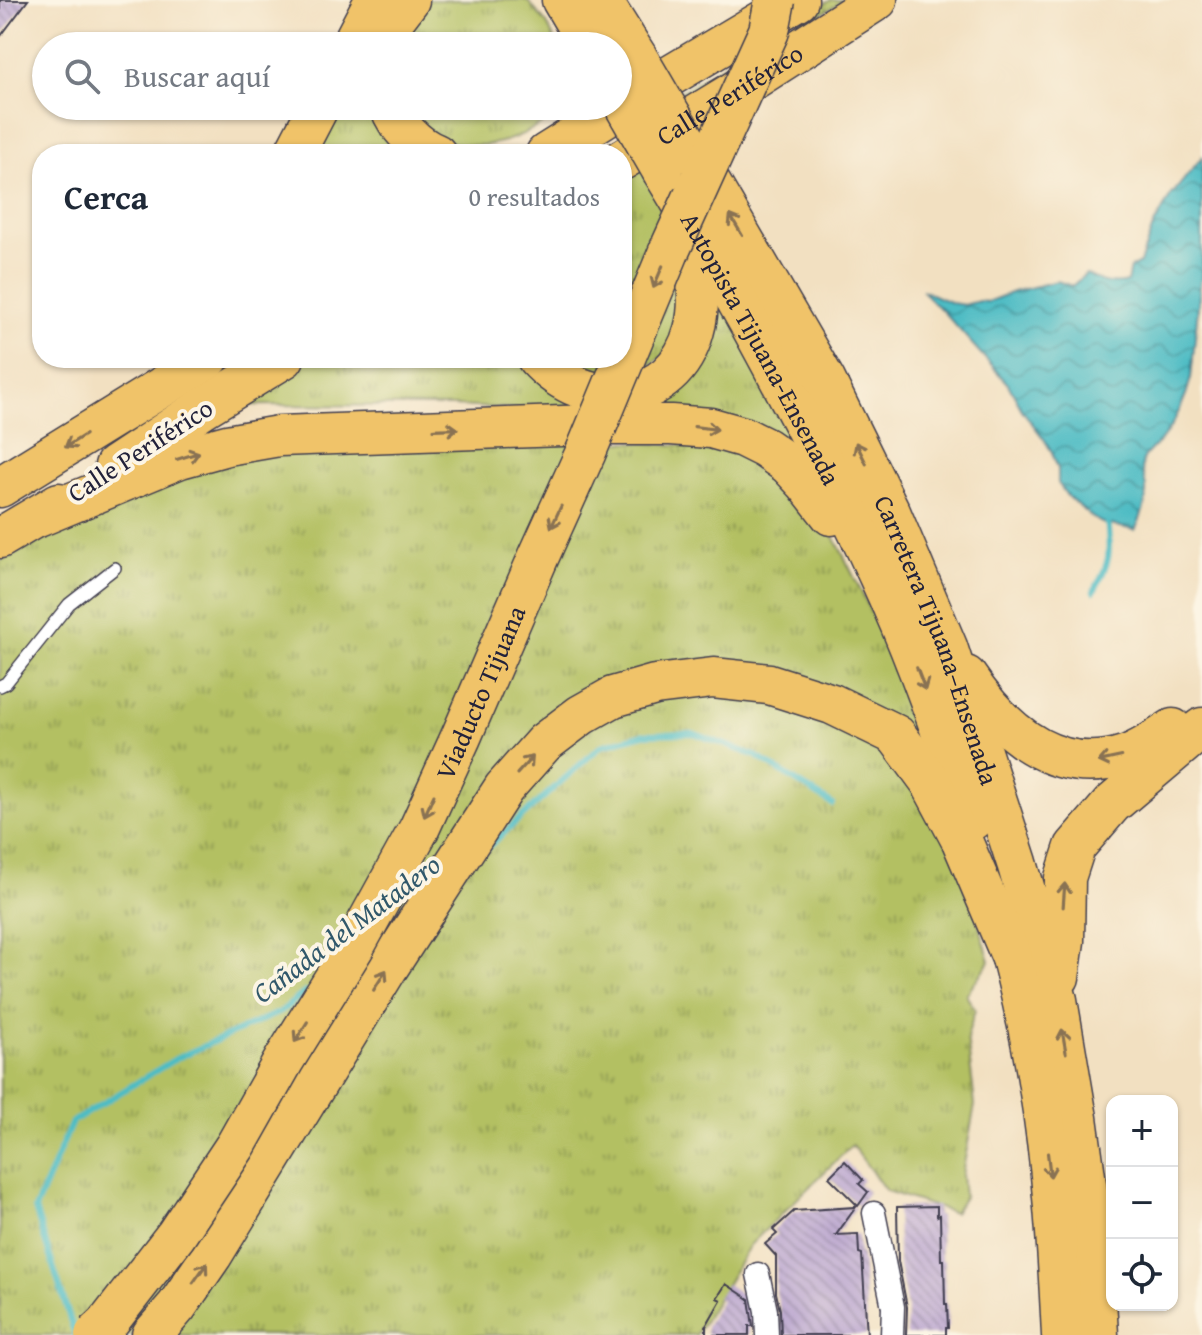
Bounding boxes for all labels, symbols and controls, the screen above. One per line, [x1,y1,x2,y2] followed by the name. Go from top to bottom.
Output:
[32,32,632,120] search box
[648,33,810,154] street label: Calle Periférico
[60,54,104,98] icon: search
[124,54,270,98] text: Buscar aquí
[64,172,148,221] text: Cerca
[469,177,600,216] text: 0 resultados
[671,204,852,492] street label: Autopista Tijuana-Ensenada
[728,214,744,237] one-way arrow
[649,265,664,289] one-way arrow
[60,388,220,512] street label: Calle Periférico
[692,421,718,436] one-way arrow
[432,422,459,437] one-way arrow
[64,433,86,450] one-way arrow
[853,441,868,465] one-way arrow
[175,448,201,463] one-way arrow
[865,488,1010,790] street label: Carretera Tijuana–Ensenada
[548,504,563,529] one-way arrow
[425,598,535,786] street label: Viaducto Tijuana
[915,666,929,691] one-way arrow
[1098,752,1123,767] one-way arrow
[515,755,533,775] one-way arrow
[421,793,436,818] one-way arrow
[244,844,448,1012] water label: Cañada del Matadero
[1057,882,1072,909] one-way arrow
[372,969,388,992] one-way arrow
[293,1020,309,1043] one-way arrow
[1055,1029,1070,1054] one-way arrow
[1106,1095,1178,1311] map controls
[1106,1095,1178,1167] button: +
[1042,1152,1057,1177] one-way arrow
[1106,1167,1178,1239] button: −
[1106,1239,1178,1311] button: locate
[192,1263,208,1285] one-way arrow

